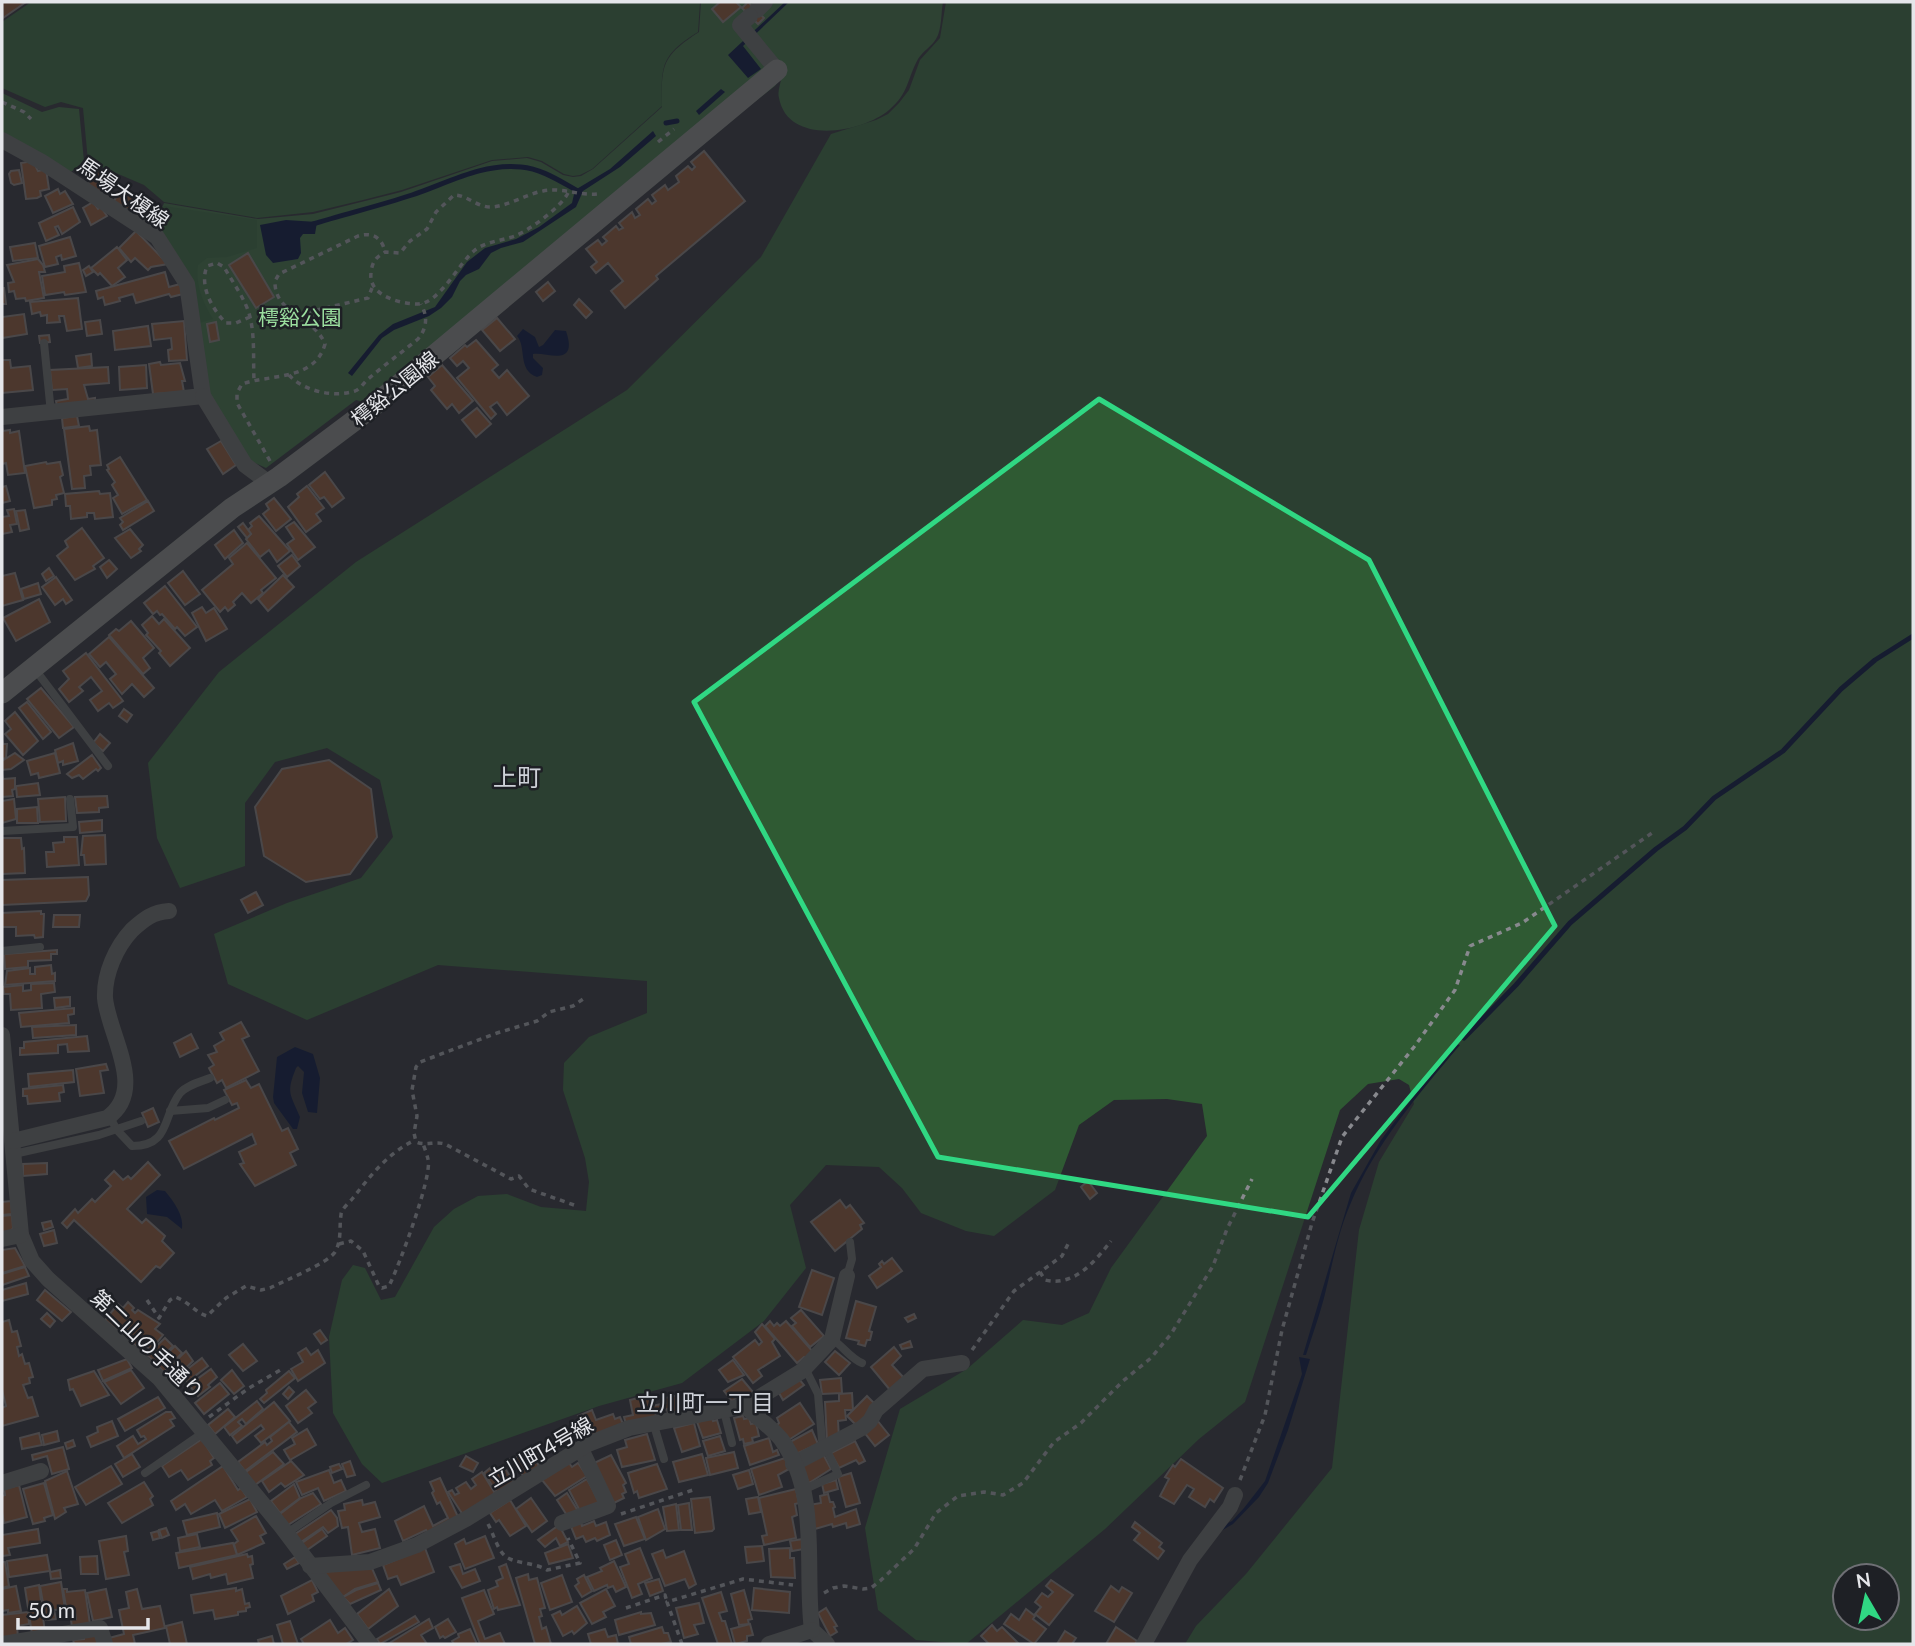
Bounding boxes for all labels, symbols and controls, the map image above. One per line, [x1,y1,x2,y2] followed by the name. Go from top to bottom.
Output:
[74,152,174,232] street label: 馬場大榎線
[258,304,342,329] park label: 樗谿公園
[345,345,443,431] street label: 樗谿公園線
[493,762,541,791] district label: 上町
[86,1284,210,1404] street label: 第二山の手通り
[636,1388,774,1416] district label: 立川町一丁目
[483,1411,597,1491] street label: 立川町4号線
[1831,1562,1901,1632] north arrow
[1854,1567,1872,1592] text: N
[18,1586,147,1630] scale bar
[28,1597,75,1622] text: 50 m

